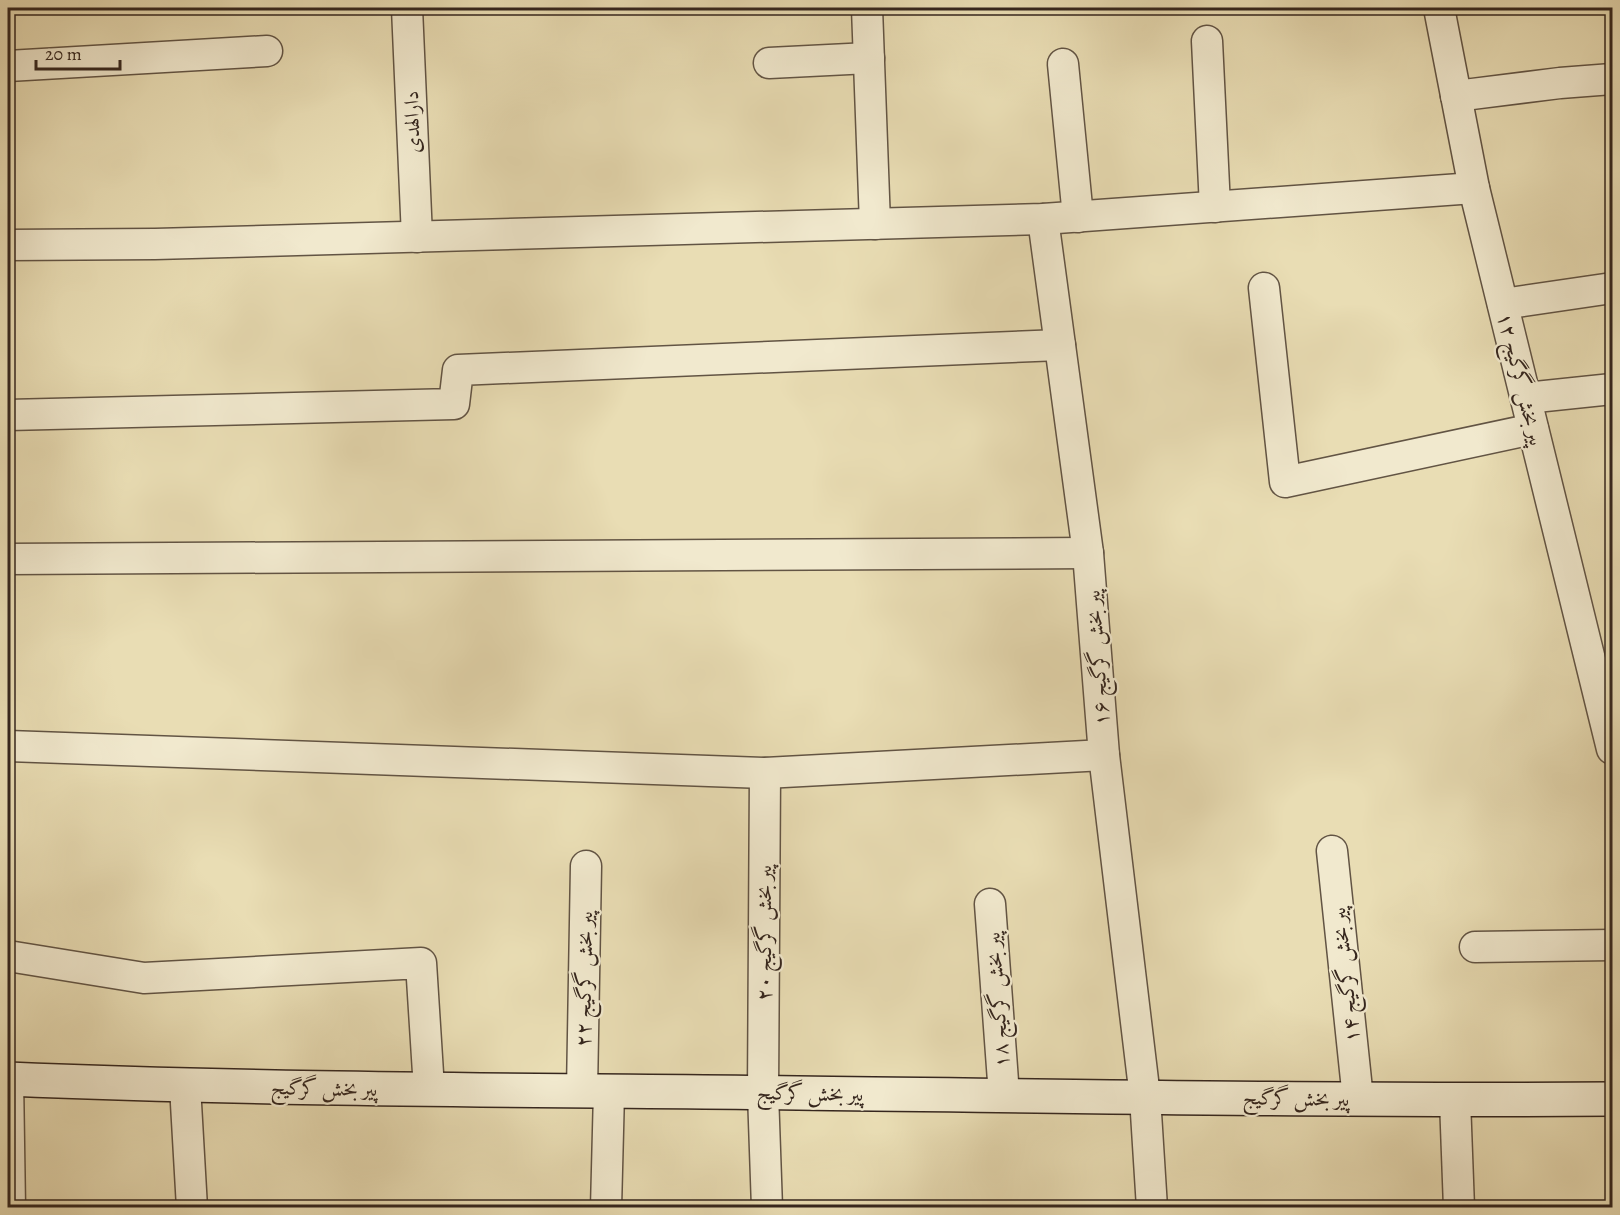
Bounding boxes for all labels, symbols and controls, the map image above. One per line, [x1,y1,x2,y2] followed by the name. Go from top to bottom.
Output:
[36,33,120,71] scale bar
[45,42,82,66] text: 20 m
[397,90,427,154] street label: دارالهدی
[1486,310,1551,450] street label: پیر بخش گرگیج ۱۲
[1078,588,1121,727] street label: پیر بخش گرگیج ۱۶
[750,864,783,1001] street label: پیر بخش گرگیج ۲۰
[1324,905,1371,1044] street label: پیر بخش گرگیج ۱۴
[569,910,604,1047] street label: پیر بخش گرگیج ۲۲
[978,930,1021,1069] street label: پیر بخش گرگیج ۱۸
[270,1073,379,1108] street label: پیر بخش گرگیج
[756,1078,865,1113] street label: پیر بخش گرگیج
[1242,1083,1351,1118] street label: پیر بخش گرگیج

